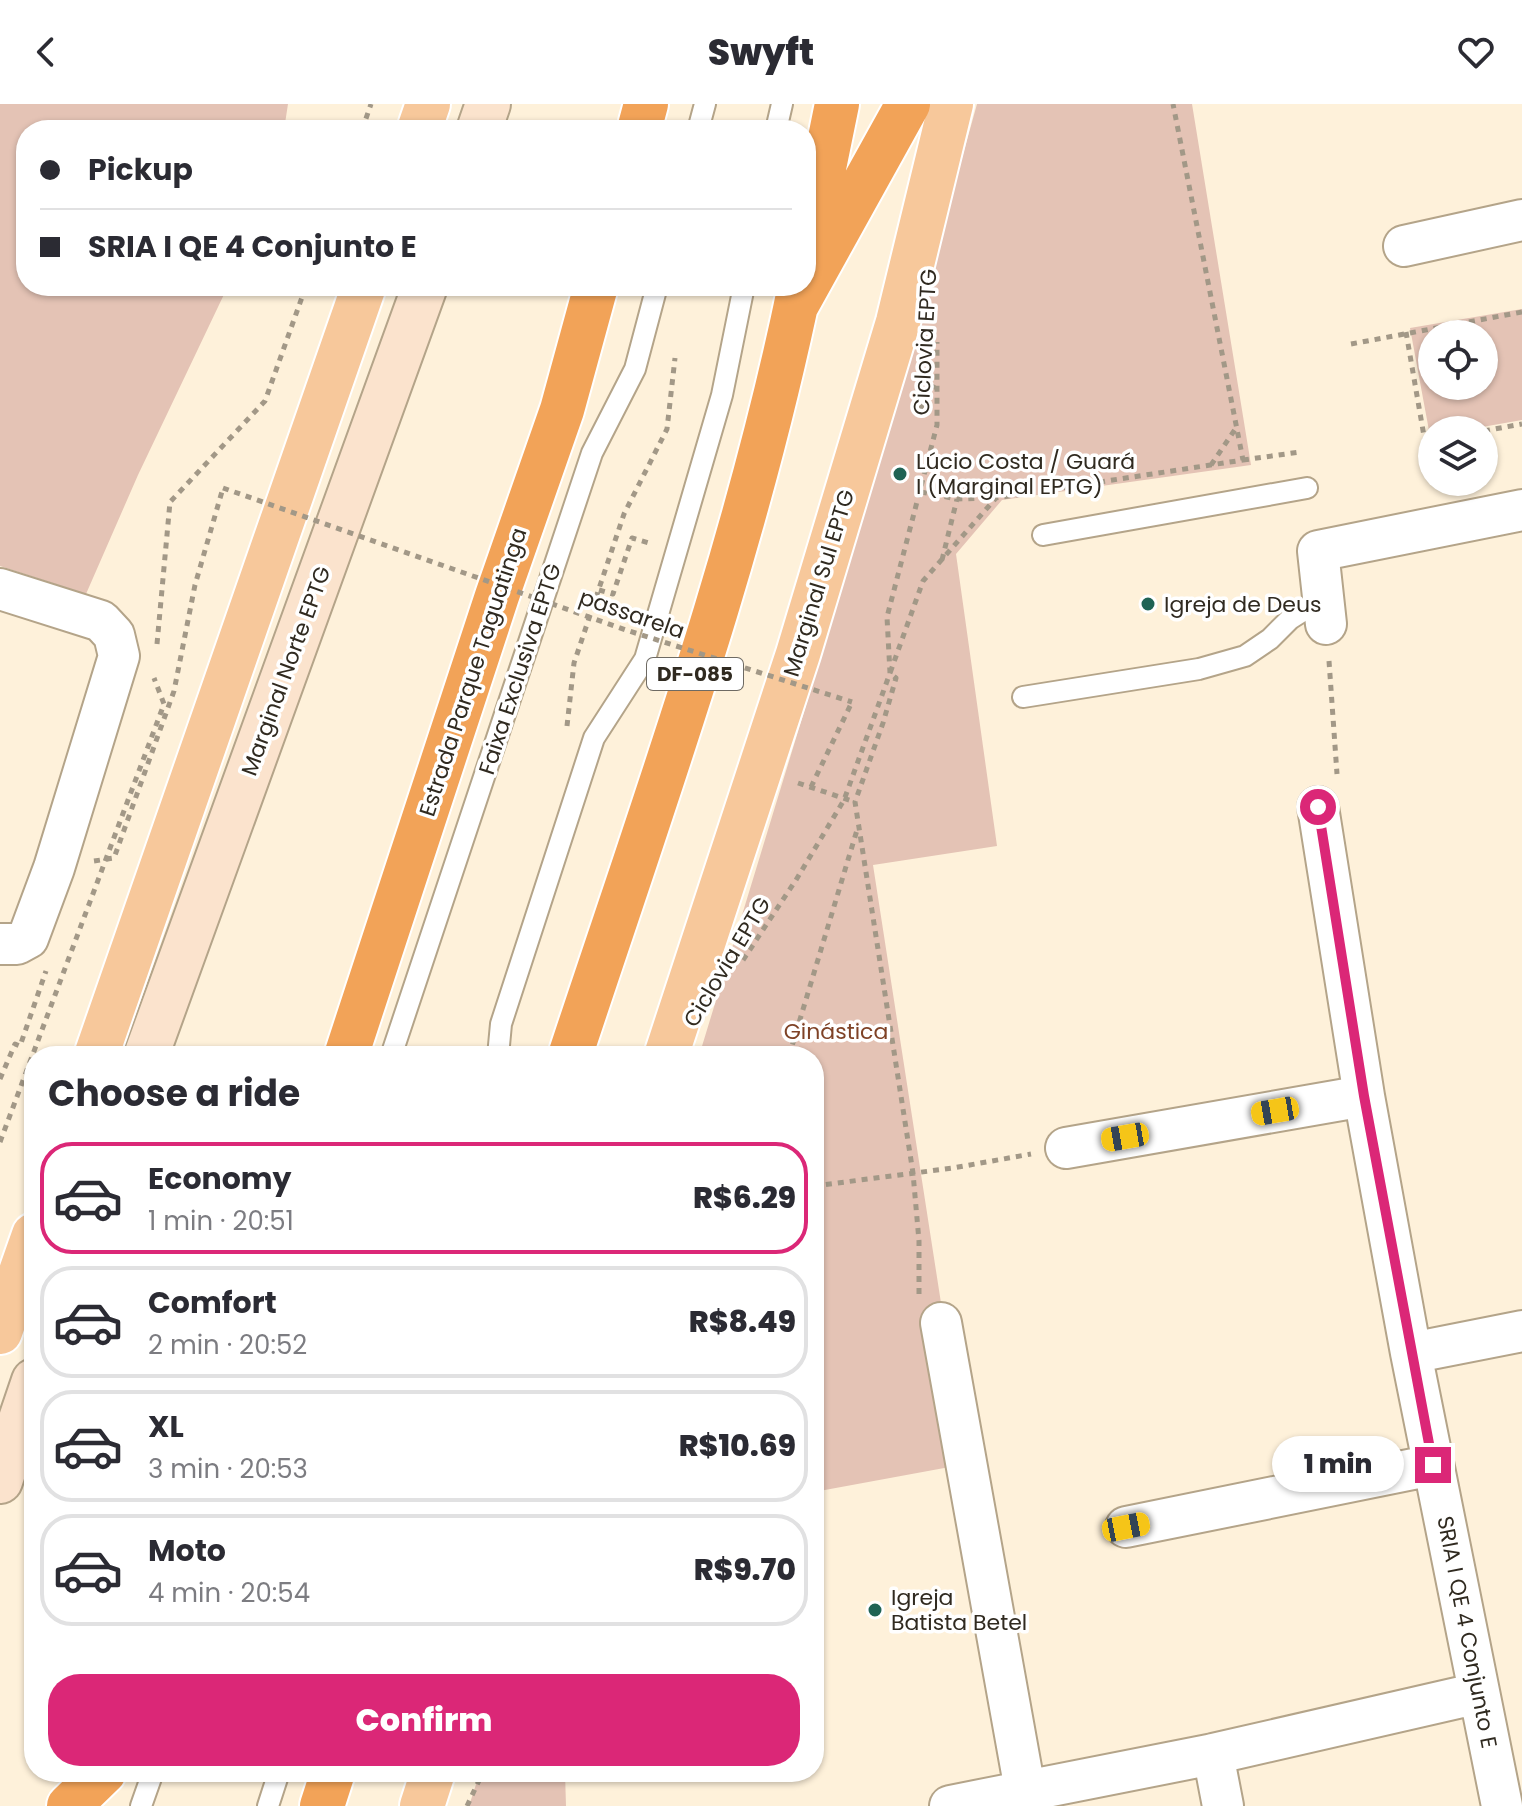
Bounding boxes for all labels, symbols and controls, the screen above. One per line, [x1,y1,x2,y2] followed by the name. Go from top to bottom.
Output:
[708,27,814,78] text: Swyft
[24,30,68,74] icon: back
[1454,30,1498,74] icon: heart
[88,148,193,191] text: Pickup
[88,225,417,268] text: SRIA I QE 4 Conjunto E
[906,268,944,416] street label: Ciclovia EPTG
[1418,320,1498,496] map controls
[1418,320,1498,400] button: locate
[1418,416,1498,496] button: layers
[916,446,1135,502] place label: Lúcio Costa / Guará I (Marginal EPTG)
[891,465,909,483] marker: Lúcio Costa / Guará I (Marginal EPTG)
[776,486,862,680] street label: Marginal Sul EPTG
[412,524,534,820] street label: Estrada Parque Taguatinga
[471,559,569,779] street label: Faixa Exclusiva EPTG
[234,562,338,780] street label: Marginal Norte EPTG
[575,581,689,647] street label: passarela
[1164,589,1321,620] place label: Igreja de Deus
[1139,595,1157,613] marker: Igreja de Deus
[647,658,743,690] road number: DF-085
[1300,789,1336,825] route start
[676,891,778,1033] street label: Ciclovia EPTG
[784,1016,888,1047] park label: Ginástica
[48,1068,300,1119] text: Choose a ride
[1249,1095,1301,1127] car
[1099,1121,1151,1153] car
[148,1157,292,1200] text: Economy
[52,1162,124,1234] icon: car
[693,1176,796,1219] text: R$6.29
[148,1203,294,1239] text: 1 min · 20:51
[148,1281,277,1324] text: Comfort
[52,1286,124,1358] icon: car
[689,1300,796,1343] text: R$8.49
[148,1327,307,1363] text: 2 min · 20:52
[148,1405,184,1448] text: XL
[52,1410,124,1482] icon: car
[679,1424,796,1467] text: R$10.69
[1273,1437,1405,1493] callout: 1 min
[1304,1446,1372,1482] text: 1 min
[1415,1447,1451,1483] route end
[148,1451,308,1487] text: 3 min · 20:53
[1100,1511,1152,1543] car
[1429,1513,1505,1751] street label: SRIA I QE 4 Conjunto E
[148,1529,226,1572] text: Moto
[52,1534,124,1606] icon: car
[694,1548,796,1591] text: R$9.70
[148,1575,310,1611] text: 4 min · 20:54
[891,1582,1027,1638] place label: Igreja Batista Betel
[866,1601,884,1619] marker: Igreja Batista Betel
[48,1674,800,1766] button: Confirm

